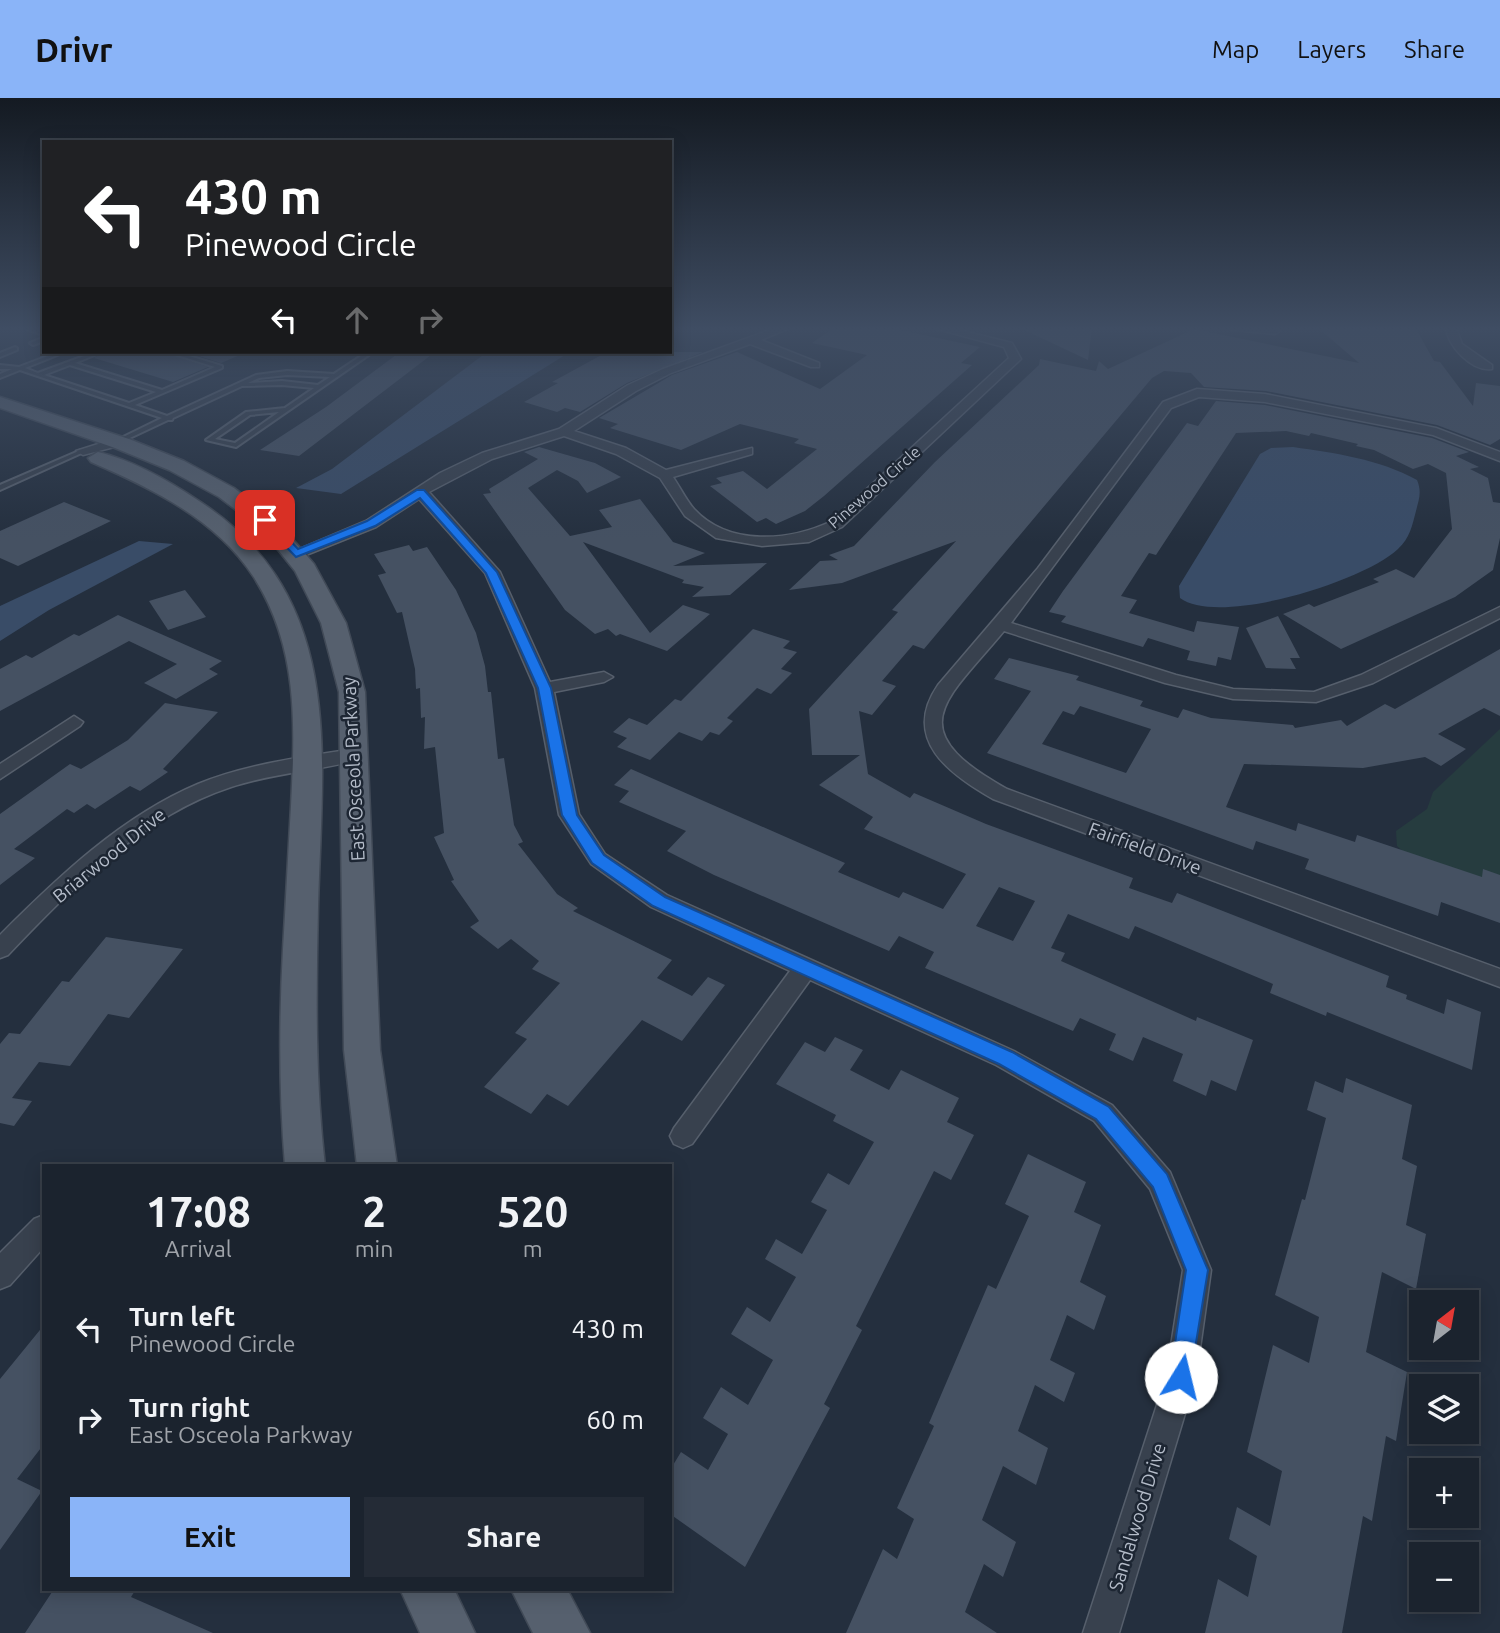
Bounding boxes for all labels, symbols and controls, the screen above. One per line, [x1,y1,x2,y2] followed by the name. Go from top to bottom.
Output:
[35,31,113,68] text: Drivr
[1212,36,1259,63] text: Map
[1297,36,1366,63] text: Layers
[1404,36,1465,63] text: Share
[70,168,161,259] icon: left
[185,168,322,223] text: 430 m
[185,226,417,262] text: Pinewood Circle
[265,301,303,339] icon: left
[338,301,376,339] icon: ahead
[411,301,449,339] icon: right
[824,442,924,532] street label: Pinewood Circle
[235,490,295,550] pin
[246,501,284,539] icon: arrive
[337,676,369,862] street label: East Osceola Parkway
[48,803,170,907] street label: Briarwood Drive
[1086,817,1204,879] street label: Fairfield Drive
[146,1188,251,1235] text: 17:08
[362,1188,386,1235] text: 2
[497,1188,568,1235] text: 520
[165,1236,232,1261] text: Arrival
[355,1236,393,1261] text: min
[523,1236,543,1261] text: m
[1409,1290,1479,1360] north arrow
[1409,1290,1479,1612] map controls
[129,1302,235,1331] text: Turn left
[70,1310,108,1348] icon: left
[572,1314,644,1343] text: 430 m
[129,1331,295,1356] text: Pinewood Circle
[1144,1340,1218,1414] position arrow
[1409,1374,1479,1444] button: layers
[129,1393,250,1422] text: Turn right
[70,1401,108,1439] icon: right
[586,1405,644,1434] text: 60 m
[129,1422,352,1447] text: East Osceola Parkway
[1104,1440,1170,1594] street label: Sandalwood Drive
[1409,1458,1479,1528] button: +
[70,1497,350,1577] button: Exit
[364,1497,644,1577] button: Share
[1409,1542,1479,1612] button: −

